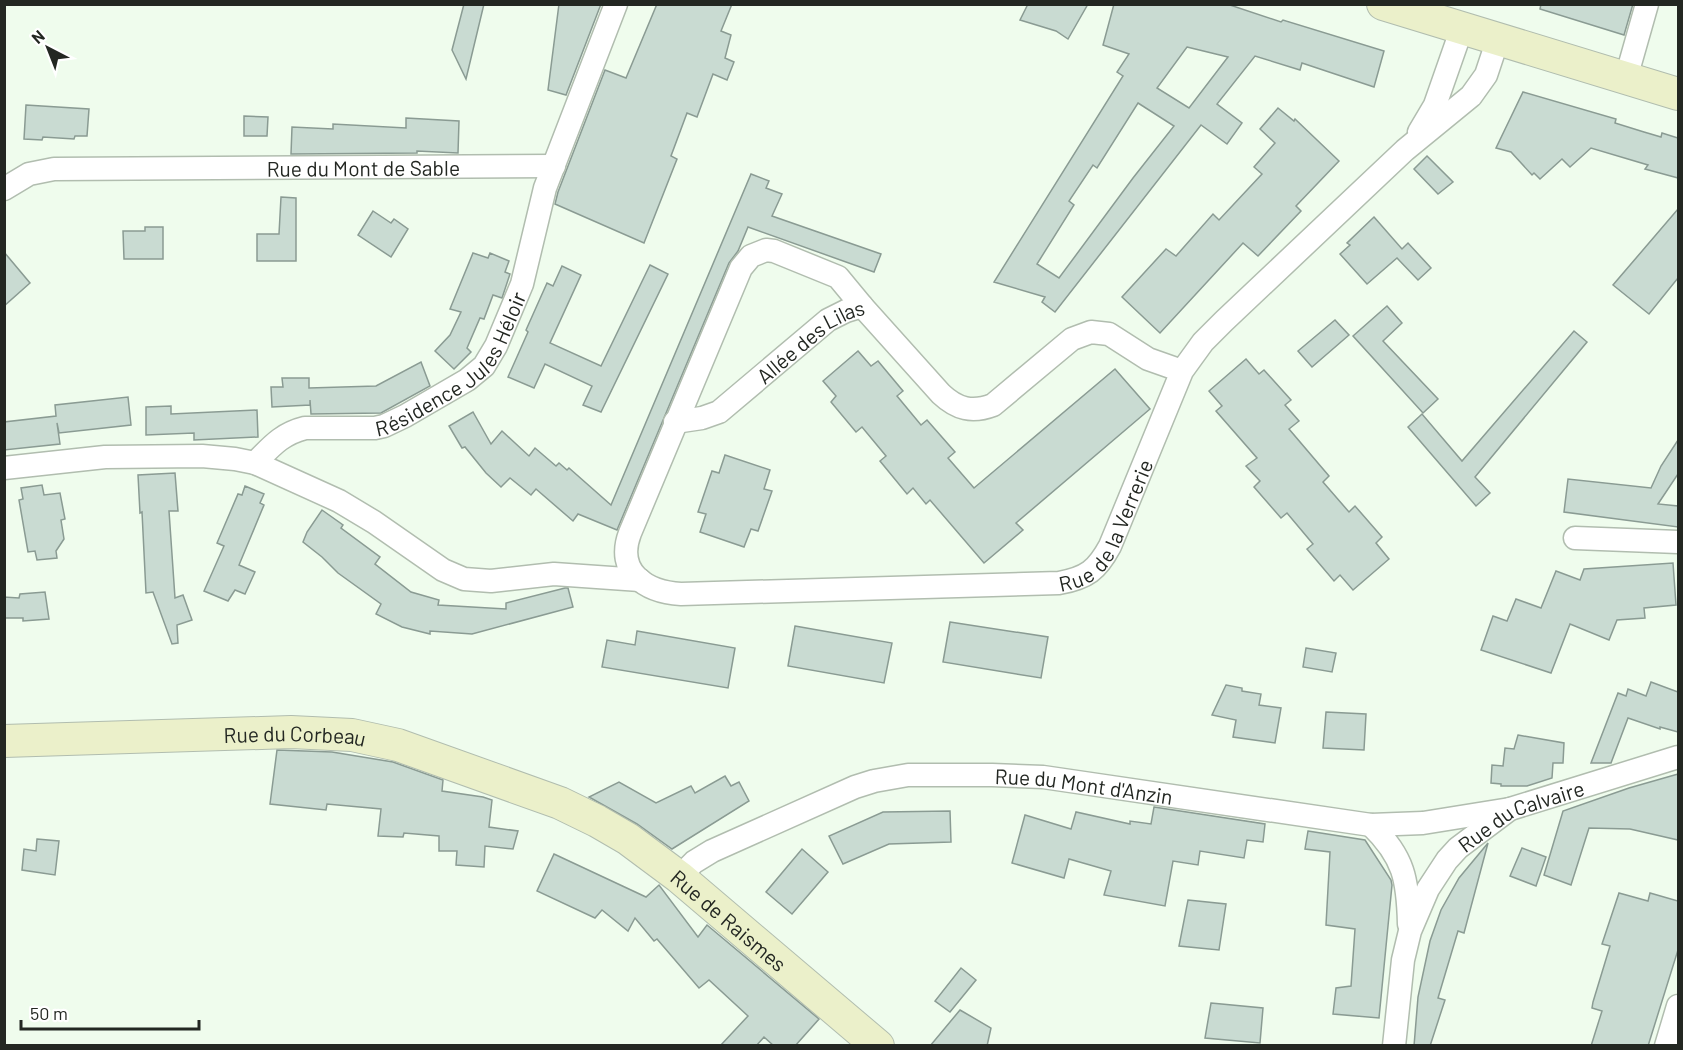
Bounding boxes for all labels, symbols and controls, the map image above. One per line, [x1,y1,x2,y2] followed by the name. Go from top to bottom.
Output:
[18,18,78,78] north arrow
[27,26,48,47] text: N
[267,154,460,180] street label: Rue du Mont de Sable
[373,287,530,440] street label: Résidence Jules Héloir
[751,294,867,388] street label: Allée des Lilas
[1056,455,1157,595] street label: Rue de la Verrerie
[223,719,368,750] street label: Rue du Corbeau
[994,763,1175,808] street label: Rue du Mont d'Anzin
[1452,774,1587,857] street label: Rue du Calvaire
[666,864,792,976] street label: Rue de Raismes
[21,993,200,1031] scale bar
[30,1002,68,1024] text: 50 m

